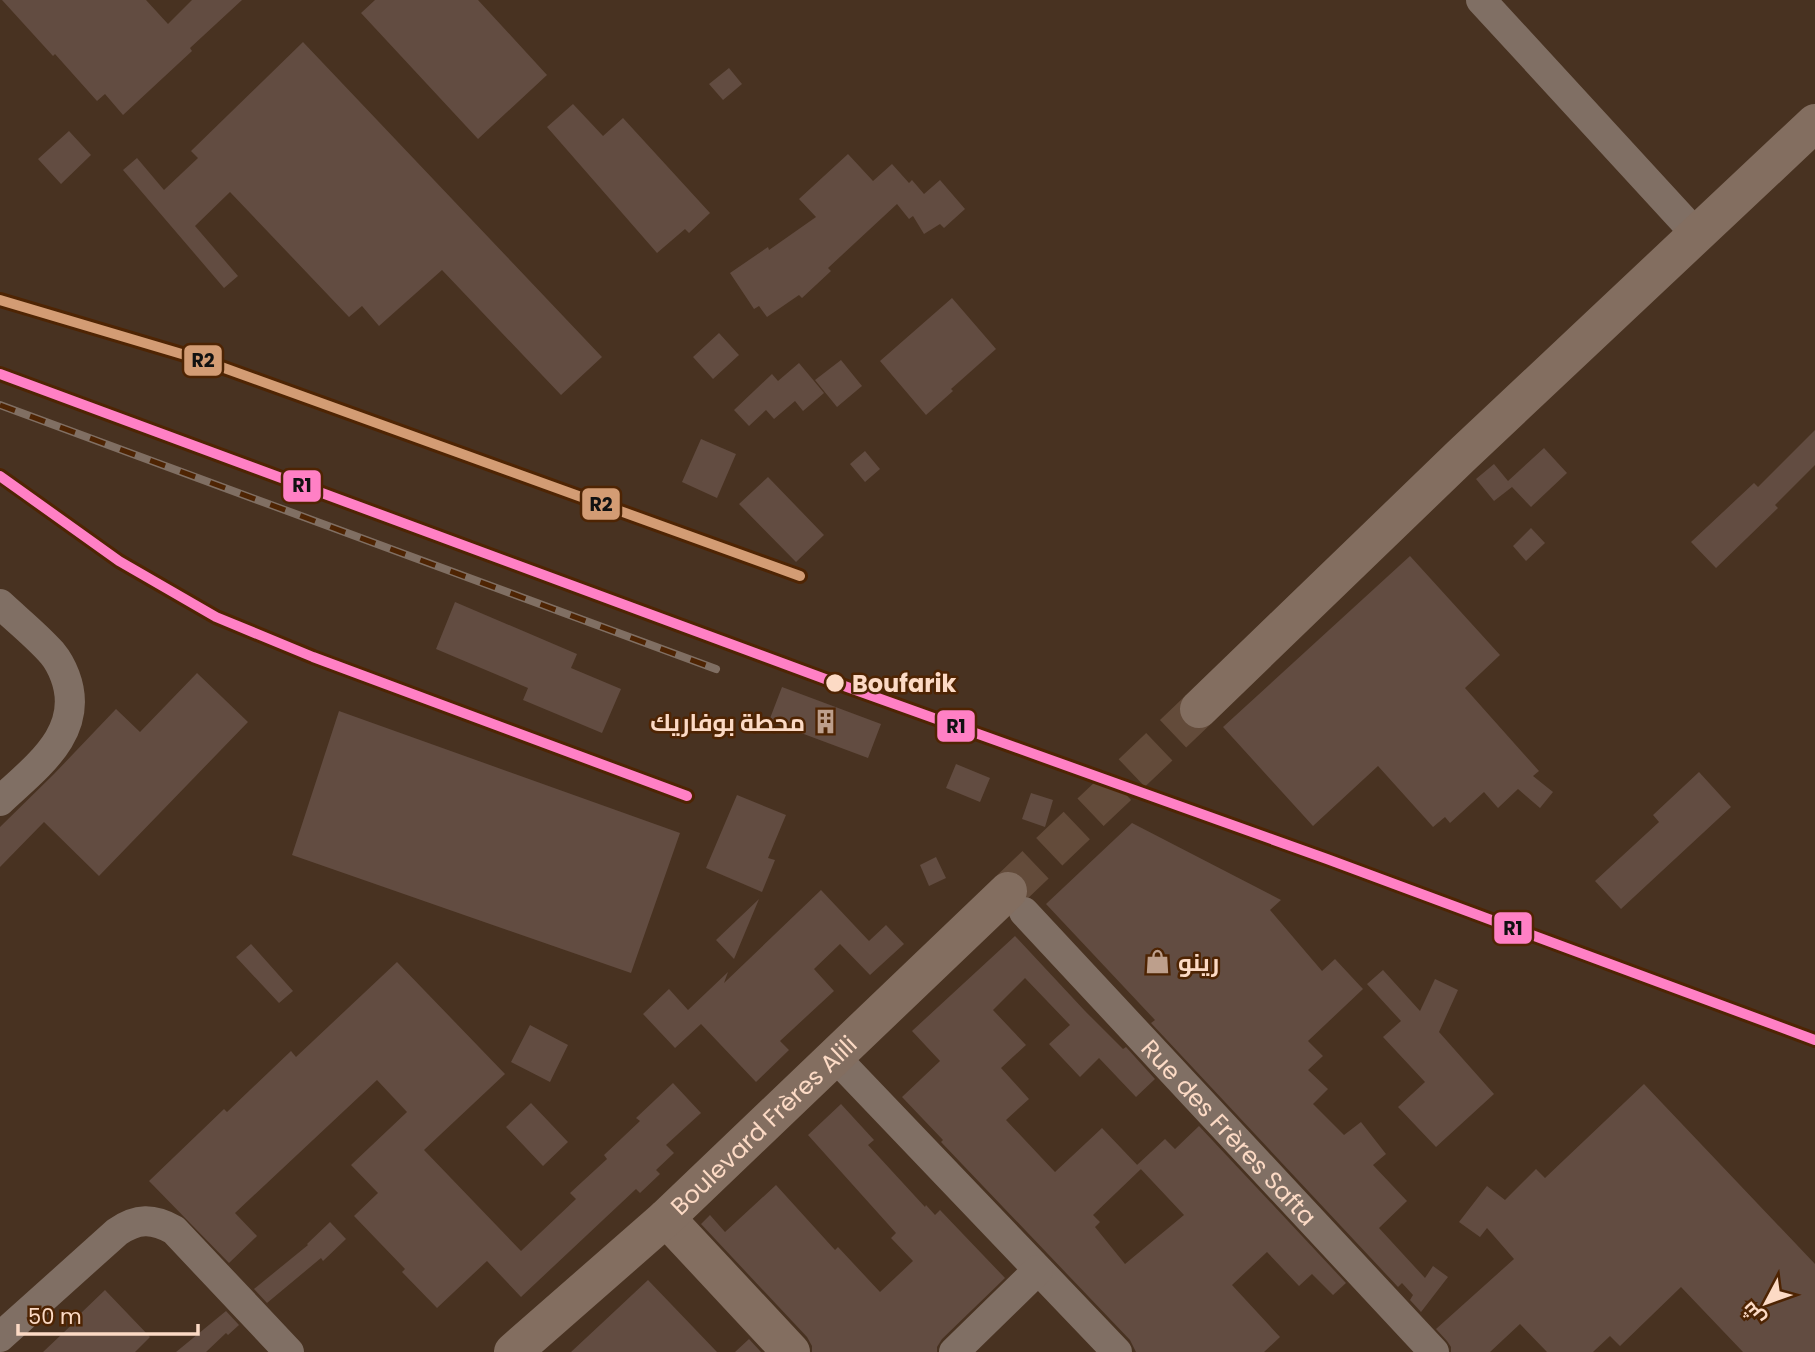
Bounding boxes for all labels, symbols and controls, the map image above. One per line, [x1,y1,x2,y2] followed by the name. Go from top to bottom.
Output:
[183,344,223,377] line badge: R2
[191,347,215,374] text: R2
[282,469,322,503] line badge: R1
[292,472,312,499] text: R1
[581,487,621,521] line badge: R2
[589,491,613,518] text: R2
[852,667,957,700] place label: Boufarik
[824,672,846,694] marker: Boufarik
[650,706,805,739] place label: محطة بوفاريك
[811,708,839,736] building icon: محطة بوفاريك
[936,709,976,743] line badge: R1
[946,713,966,740] text: R1
[1493,911,1533,945] line badge: R1
[1503,915,1523,942] text: R1
[1178,946,1219,979] place label: رينو
[1144,948,1172,976] shop icon: رينو
[663,1028,864,1222] street label: Boulevard Frères Alili
[1134,1032,1324,1232] street label: Rue des Frères Safta
[1731,1268,1801,1338] north arrow
[18,1292,198,1336] scale bar
[1735,1296,1772,1332] text: ش
[28,1302,82,1331] text: 50 m

